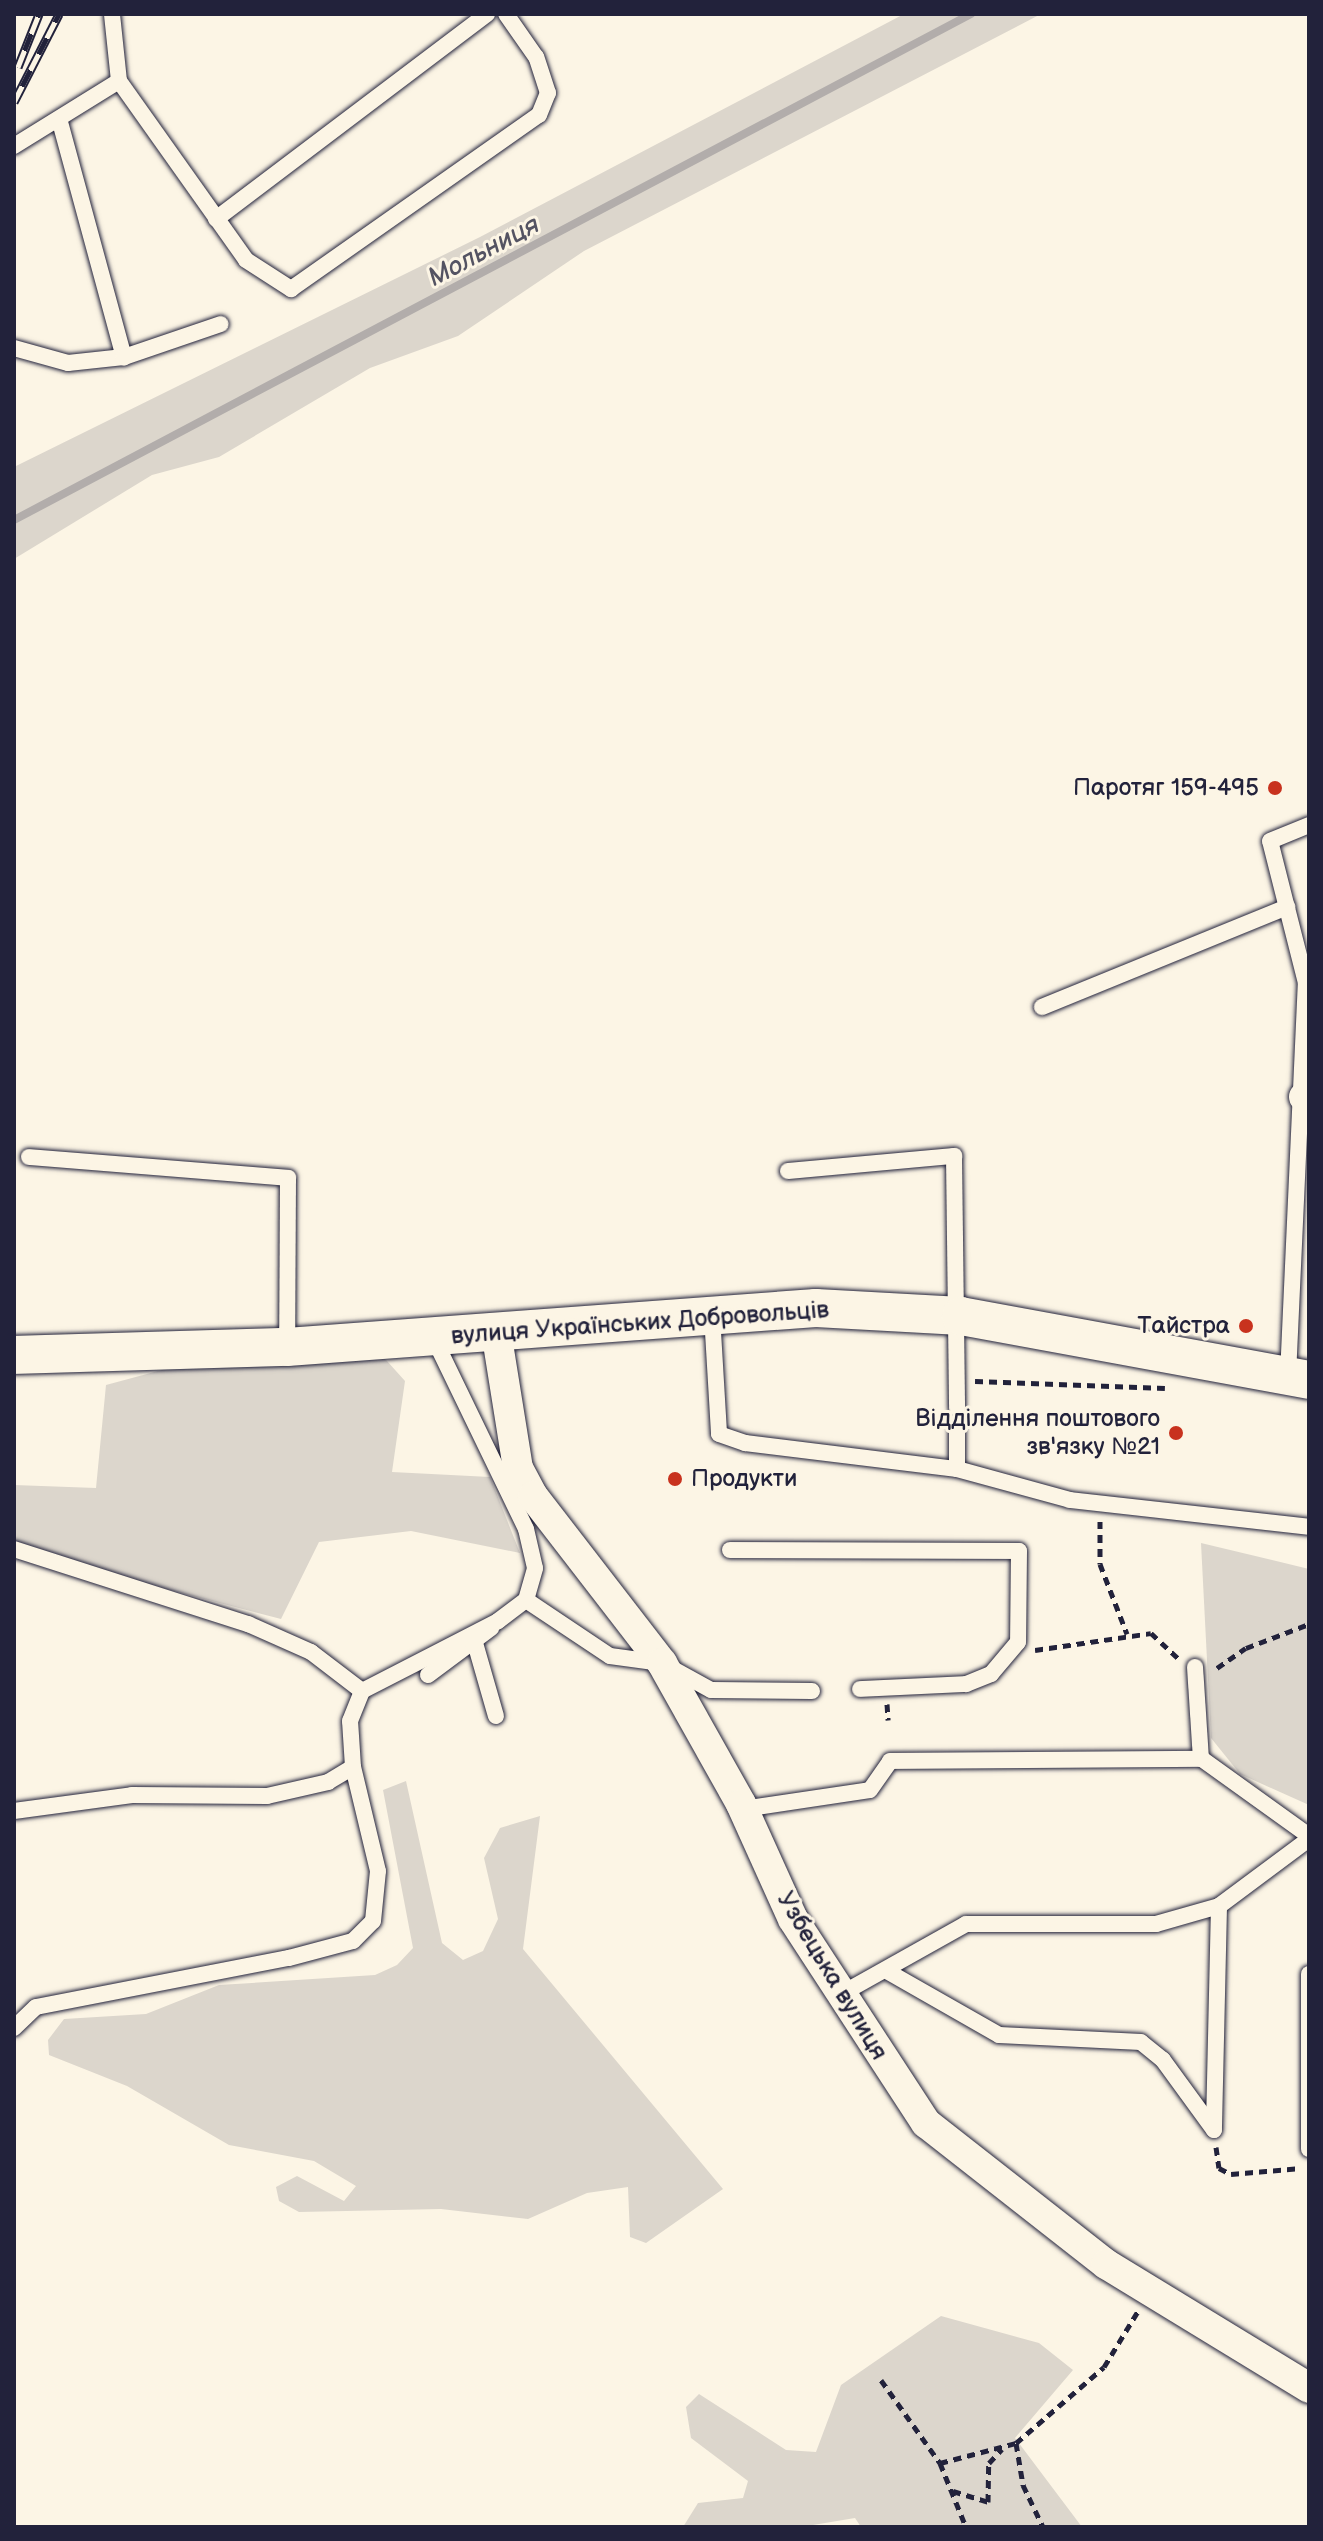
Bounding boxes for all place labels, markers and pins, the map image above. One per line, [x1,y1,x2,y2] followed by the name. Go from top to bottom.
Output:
[1073,774,1259,802] place label: Паротяг 159-495
[1266,779,1284,797] marker: Паротяг 159-495
[1138,1312,1230,1340] place label: Тайстра
[1237,1317,1255,1335] marker: Тайстра
[915,1405,1160,1461] place label: Відділення поштового зв'язку №21
[1167,1424,1185,1442] marker: Відділення поштового зв'язку №21
[691,1465,797,1493] place label: Продукти
[666,1470,684,1488] marker: Продукти

